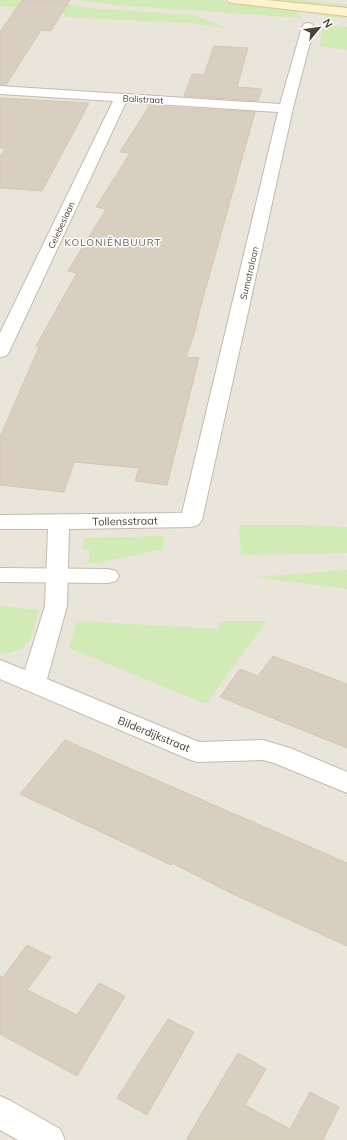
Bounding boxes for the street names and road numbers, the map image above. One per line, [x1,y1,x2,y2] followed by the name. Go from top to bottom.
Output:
[122,92,164,106] street label: Balistraat
[45,200,77,250] street label: Celebeslaan
[238,245,260,301] street label: Sumatralaan
[92,513,158,529] street label: Tollensstraat
[116,713,192,755] street label: Bilderdijkstraat

